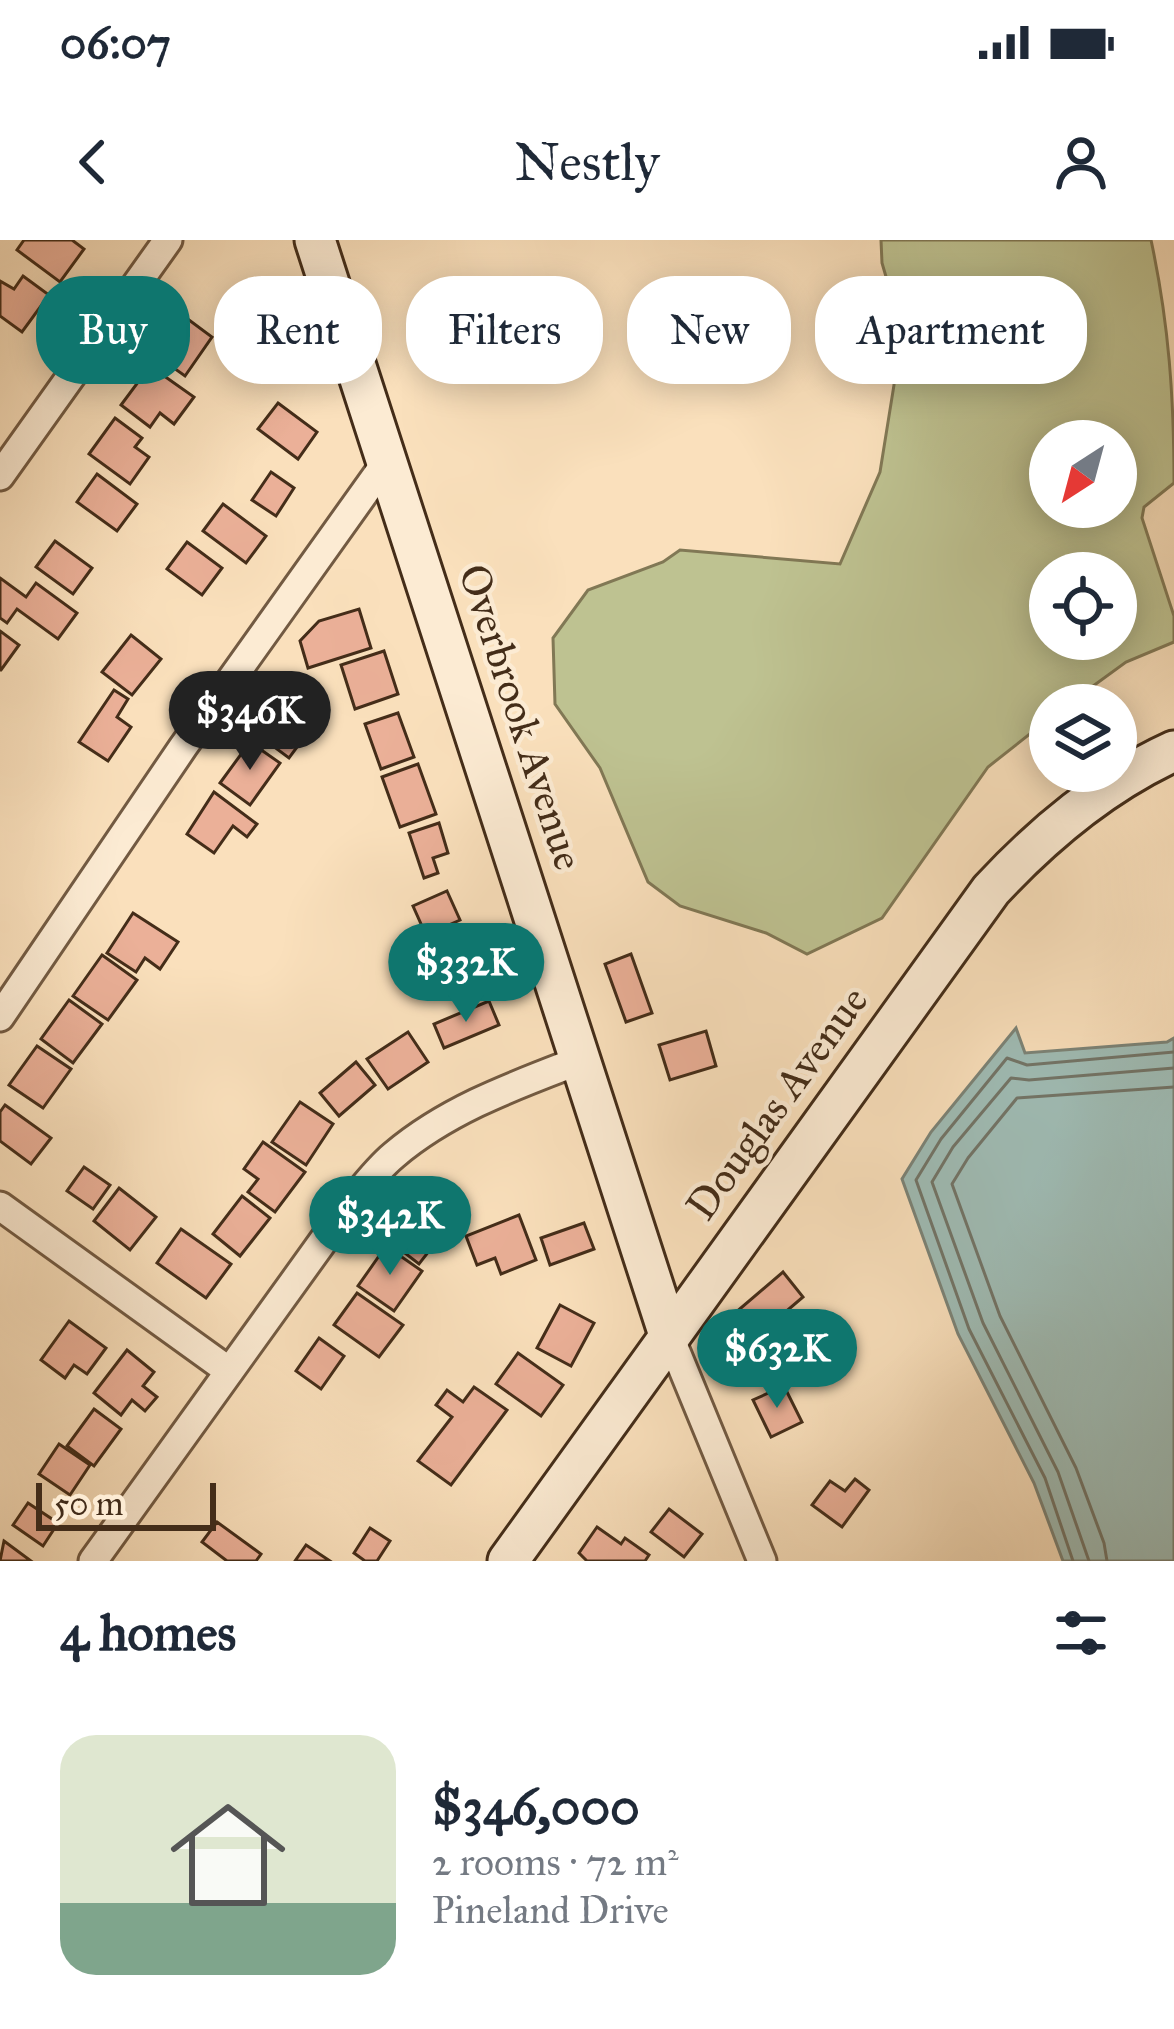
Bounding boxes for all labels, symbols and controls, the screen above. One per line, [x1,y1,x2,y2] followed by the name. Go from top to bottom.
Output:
[60,15,171,70] text: 06:07
[60,129,126,195] icon: back
[514,129,660,195] text: Nestly
[1048,129,1114,195] icon: person
[36,276,190,384] chip: Buy
[214,276,382,384] chip: Rent
[406,276,603,384] chip: Filters
[627,276,791,384] chip: New
[815,276,1087,384] chip: Apartment
[1029,420,1137,528] north arrow
[1029,420,1137,792] map controls
[1029,552,1137,660] button: locate
[447,558,595,876] street label: Overbrook Avenue
[166,671,334,773] pin: $346K
[1029,684,1137,792] button: layers
[196,686,304,734] text: $346K
[382,923,550,1025] pin: $332K
[415,938,517,986] text: $332K
[675,976,879,1230] street label: Douglas Avenue
[306,1176,474,1278] pin: $342K
[336,1191,444,1239] text: $342K
[693,1309,861,1411] pin: $632K
[724,1324,830,1372] text: $632K
[36,1477,216,1530] scale bar
[54,1484,123,1524] text: 50 m
[1048,1600,1114,1666] icon: filters
[60,1602,236,1664] text: 4 homes
[432,1776,640,1838] text: $346,000
[156,1783,300,1927] icon: home
[432,1838,679,1886] text: 2 rooms · 72 m²
[432,1886,669,1934] text: Pineland Drive

